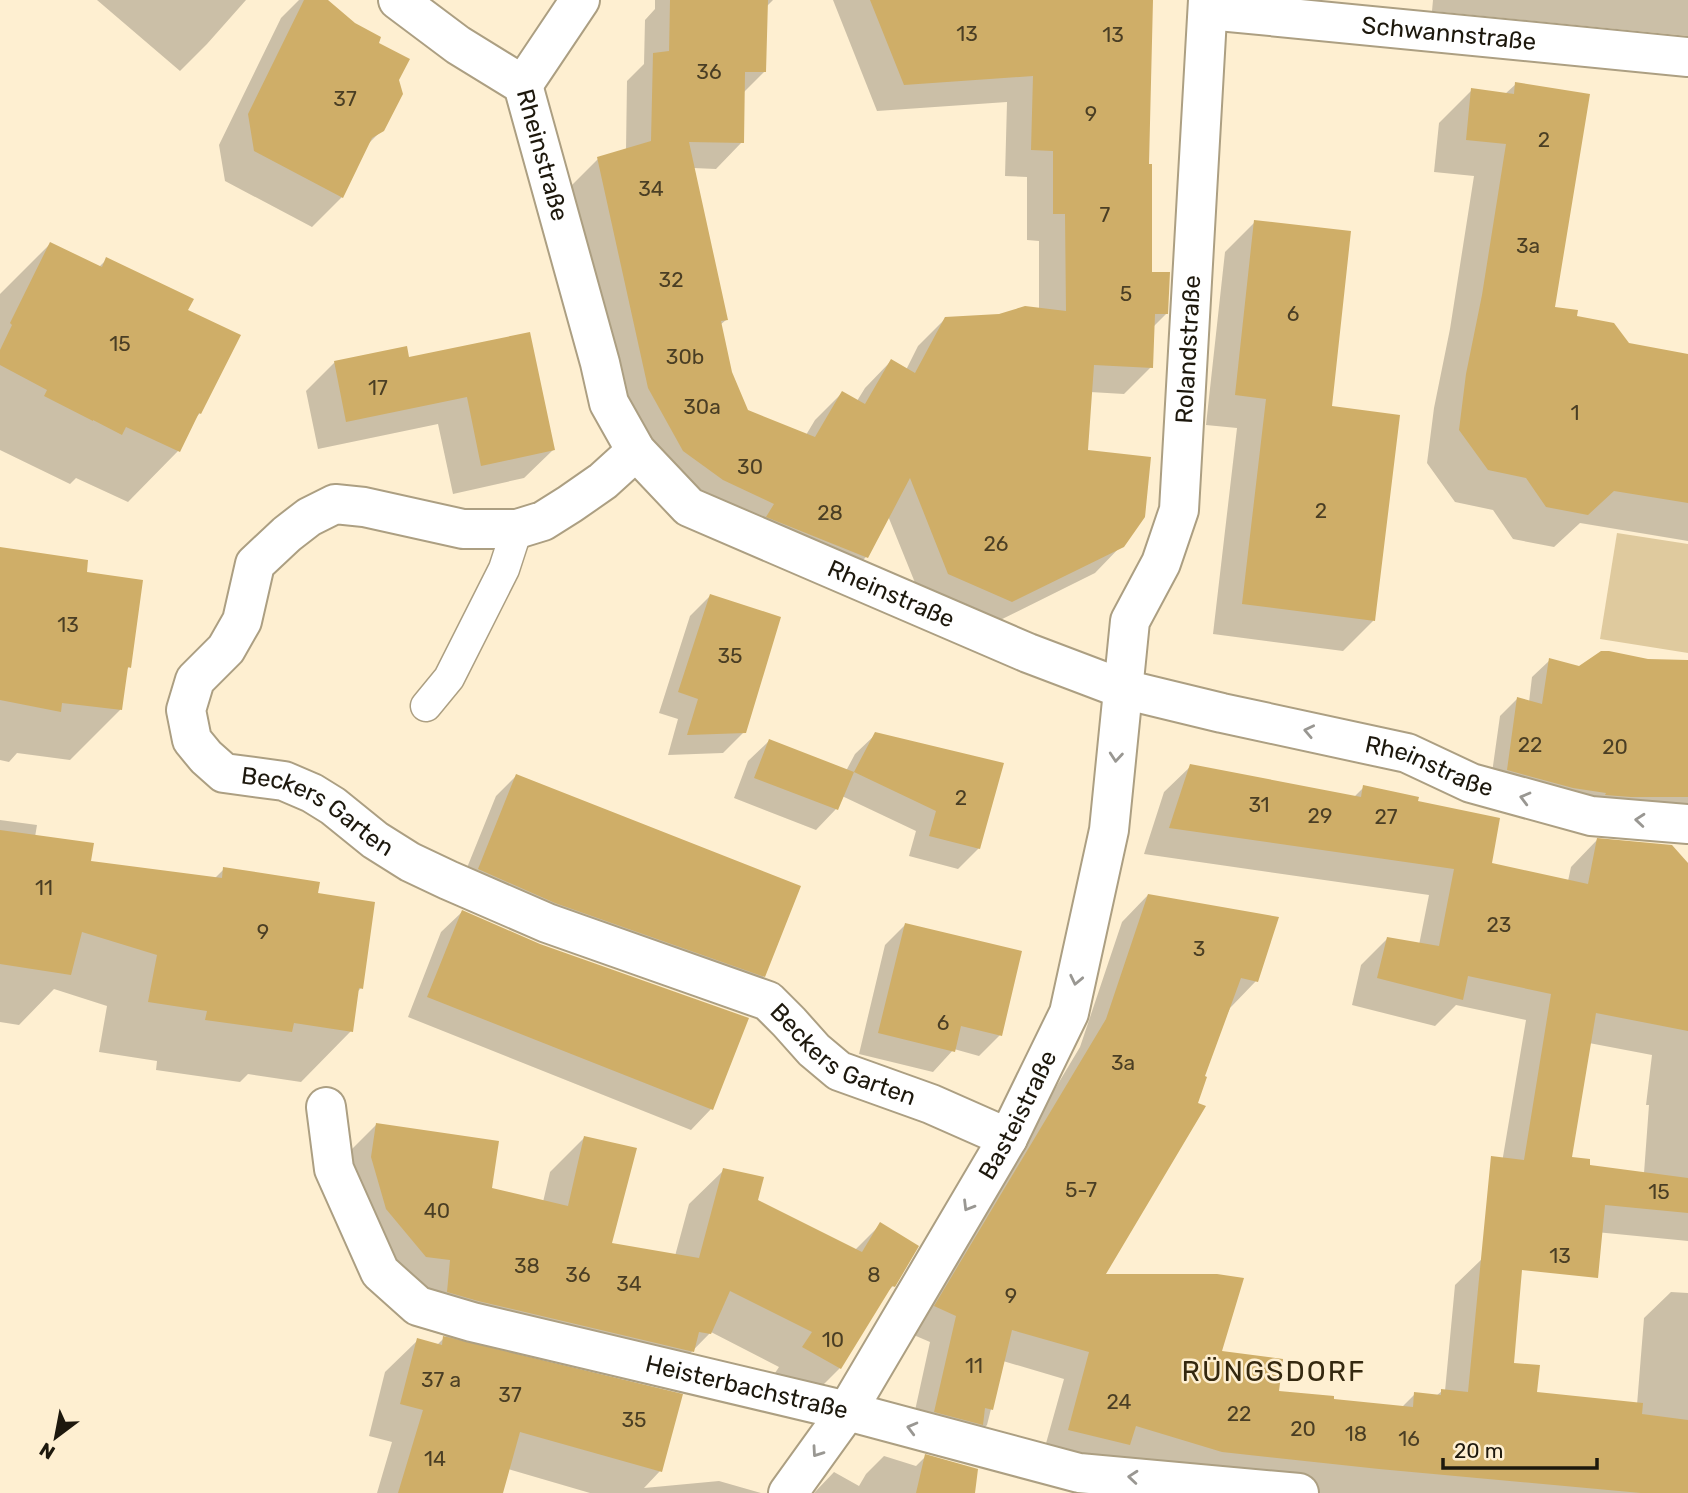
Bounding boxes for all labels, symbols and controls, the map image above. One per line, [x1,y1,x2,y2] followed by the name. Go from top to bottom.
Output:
[1360,11,1537,56] street label: Schwannstraße
[956,21,978,46] house number: 13
[1102,22,1124,47] house number: 13
[696,59,722,84] house number: 36
[333,86,357,111] house number: 37
[511,86,574,224] street label: Rheinstraße
[1085,101,1097,126] house number: 9
[1538,127,1550,152] house number: 2
[638,176,664,201] house number: 34
[1100,202,1111,227] house number: 7
[1516,233,1540,258] house number: 3a
[659,267,683,292] house number: 32
[1170,274,1206,424] street label: Rolandstraße
[1120,281,1132,306] house number: 5
[1287,301,1299,326] house number: 6
[109,331,131,356] house number: 15
[666,344,704,369] house number: 30b
[368,375,388,400] house number: 17
[683,394,721,419] house number: 30a
[1571,400,1580,425] house number: 1
[737,454,763,479] house number: 30
[1315,498,1327,523] house number: 2
[817,500,843,525] house number: 28
[984,531,1009,556] house number: 26
[823,554,959,634] street label: Rheinstraße
[57,612,79,637] house number: 13
[717,643,743,668] house number: 35
[1303,725,1315,740] one-way arrow
[1362,730,1496,802] street label: Rheinstraße
[1518,732,1542,757] house number: 22
[1602,734,1628,759] house number: 20
[1109,752,1124,763] one-way arrow
[239,761,399,862] street label: Beckers Garten
[955,785,967,810] house number: 2
[1520,791,1532,806] one-way arrow
[1248,792,1270,817] house number: 31
[1308,803,1332,828] house number: 29
[1374,804,1398,829] house number: 27
[1634,813,1645,828] one-way arrow
[35,875,53,900] house number: 11
[1487,912,1511,937] house number: 23
[257,919,269,944] house number: 9
[1193,936,1205,961] house number: 3
[1070,974,1085,986] one-way arrow
[765,998,920,1111] street label: Beckers Garten
[937,1010,949,1035] house number: 6
[973,1046,1063,1185] street label: Basteistraße
[1111,1050,1135,1075] house number: 3a
[1065,1177,1097,1202] house number: 5-7
[1648,1179,1670,1204] house number: 15
[424,1198,450,1223] house number: 40
[963,1199,976,1212] one-way arrow
[1549,1243,1571,1268] house number: 13
[514,1253,540,1278] house number: 38
[565,1262,591,1287] house number: 36
[867,1262,881,1287] house number: 8
[616,1271,642,1296] house number: 34
[1005,1283,1017,1308] house number: 9
[822,1327,844,1352] house number: 10
[643,1350,851,1425] street label: Heisterbachstraße
[965,1353,983,1378] house number: 11
[1182,1355,1366,1388] district label: RÜNGSDORF
[421,1367,461,1392] house number: 37 a
[498,1382,522,1407] house number: 37
[1106,1389,1132,1414] house number: 24
[1227,1401,1251,1426] house number: 22
[21,1402,91,1472] north arrow
[621,1407,647,1432] house number: 35
[1290,1416,1316,1441] house number: 20
[1345,1421,1367,1446] house number: 18
[906,1422,918,1436] one-way arrow
[1398,1426,1420,1451] house number: 16
[1443,1426,1597,1470] scale bar
[35,1438,59,1464] text: N
[1454,1438,1503,1463] text: 20 m
[813,1444,825,1457] one-way arrow
[424,1446,446,1471] house number: 14
[1127,1470,1139,1485] one-way arrow

